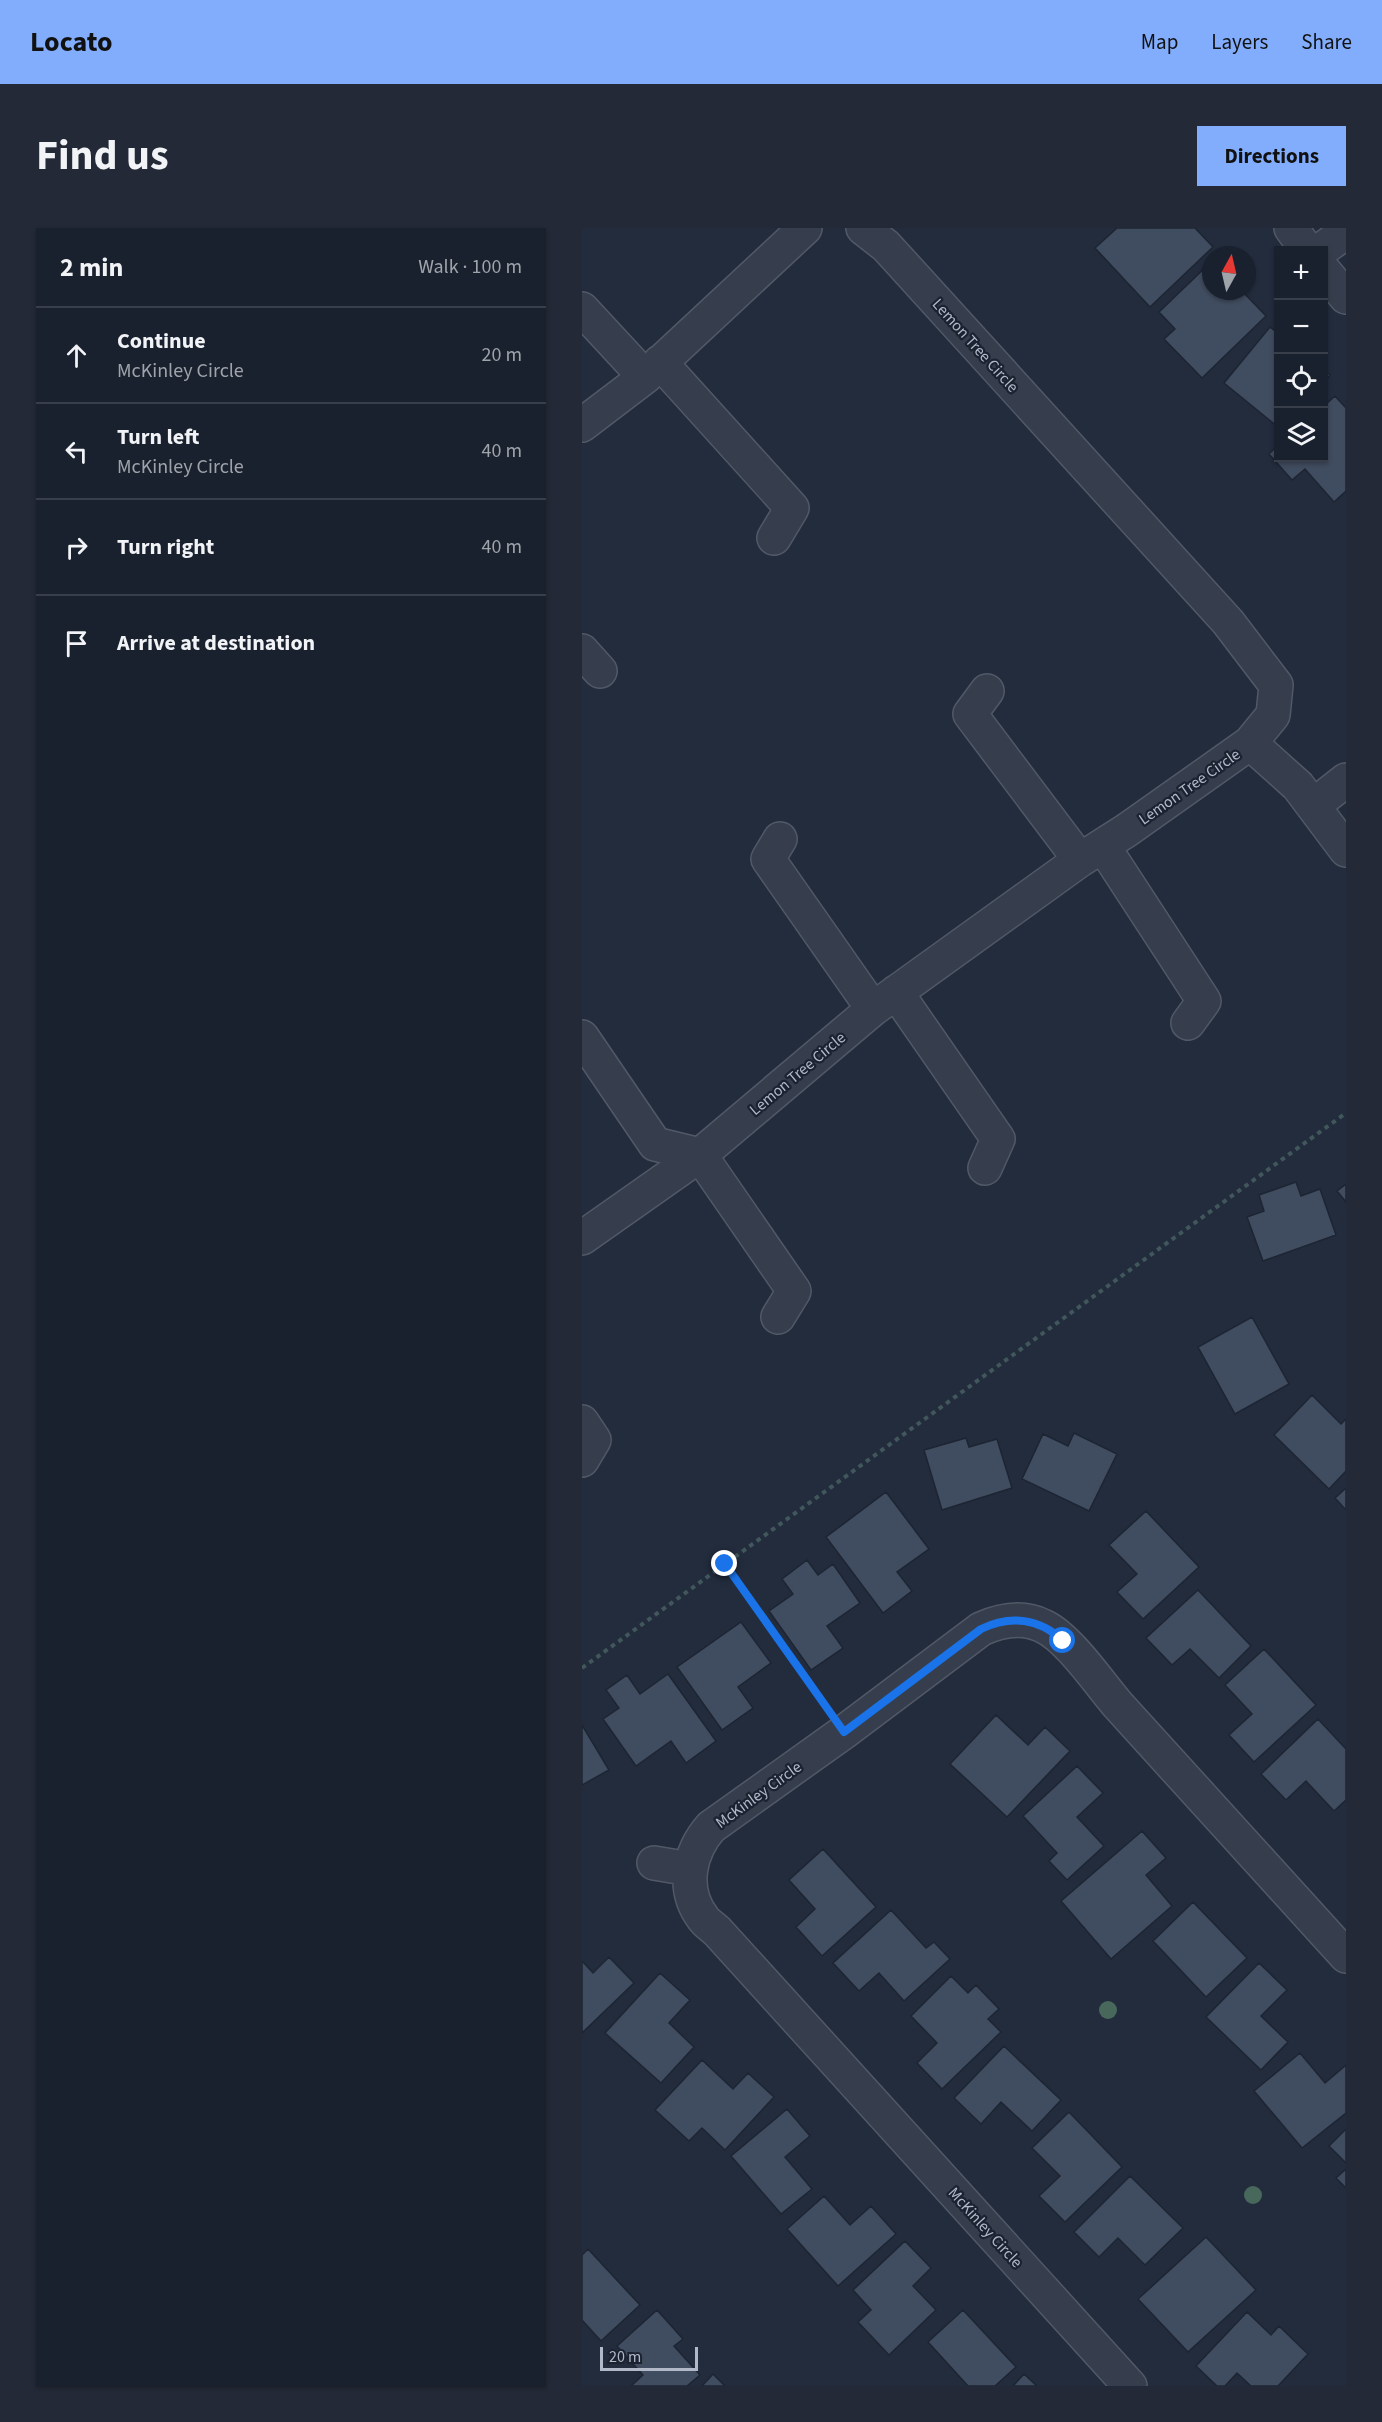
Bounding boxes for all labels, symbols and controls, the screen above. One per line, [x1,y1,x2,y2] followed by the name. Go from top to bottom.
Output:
[30,22,112,62] text: Locato
[1141,27,1178,57] text: Map
[1211,27,1268,57] text: Layers
[1301,27,1352,57] text: Share
[36,126,169,186] text: Find us
[1197,126,1346,186] button: Directions
[1202,246,1256,300] north arrow
[1274,246,1328,462] map controls
[1274,246,1328,300] button: +
[60,249,123,286] text: 2 min
[418,253,522,281] text: Walk · 100 m
[927,294,1023,397] street label: Lemon Tree Circle
[1274,300,1328,354] button: −
[117,325,206,357] text: Continue
[60,339,93,372] icon: ahead
[482,341,522,369] text: 20 m
[1274,354,1328,408] button: locate
[117,357,244,385] text: McKinley Circle
[1274,408,1328,462] button: layers
[117,421,199,453] text: Turn left
[60,435,93,468] icon: left
[482,437,522,465] text: 40 m
[117,453,244,481] text: McKinley Circle
[60,531,93,564] icon: right
[117,531,214,563] text: Turn right
[482,533,522,561] text: 40 m
[60,627,93,660] icon: arrive
[117,627,315,659] text: Arrive at destination
[1134,744,1245,830] street label: Lemon Tree Circle
[745,1027,851,1121] street label: Lemon Tree Circle
[711,1550,737,1576] route end
[1049,1627,1075,1653] route start
[711,1756,806,1834] street label: McKinley Circle
[943,2183,1027,2273] street label: McKinley Circle
[600,2344,698,2372] scale bar
[609,2346,641,2368] text: 20 m

